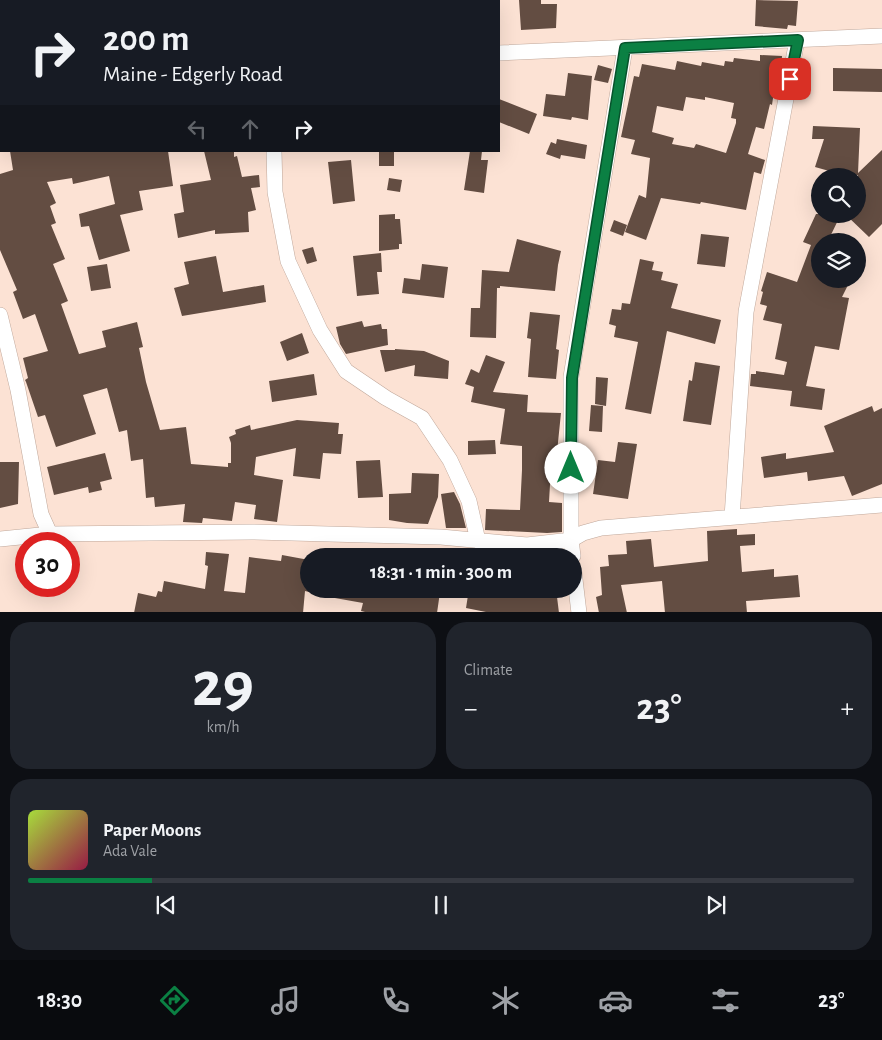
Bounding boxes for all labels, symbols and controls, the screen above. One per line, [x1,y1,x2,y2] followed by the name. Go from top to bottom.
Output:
[20,20,85,85] icon: right
[103,22,190,57] text: 200 m
[769,58,811,100] pin
[103,63,283,85] text: Maine - Edgerly Road
[776,65,804,93] icon: arrive
[183,115,211,143] icon: left
[236,115,264,143] icon: ahead
[289,115,317,143] icon: right
[811,168,866,288] map controls
[811,168,866,223] button: search
[811,233,866,288] button: layers
[544,441,596,493] position arrow
[15,532,80,597] speed limit sign: 30
[370,563,512,582] text: 18:31 · 1 min · 300 m
[192,653,254,718] text: 29
[464,662,513,678] text: Climate
[636,689,682,727] text: 23°
[464,695,477,723] text: −
[841,695,854,723] text: +
[206,719,240,735] text: km/h
[103,821,201,840] text: Paper Moons
[103,843,157,859] text: Ada Vale
[152,891,180,919] icon: previous
[427,891,455,919] icon: pause
[702,891,730,919] icon: next
[157,983,192,1018] icon: directions
[268,983,303,1018] icon: music
[378,983,413,1018] icon: phone
[488,983,523,1018] icon: climate
[598,983,633,1018] icon: car
[708,983,743,1018] icon: filters
[38,989,82,1011] text: 18:30
[818,989,844,1011] text: 23°

